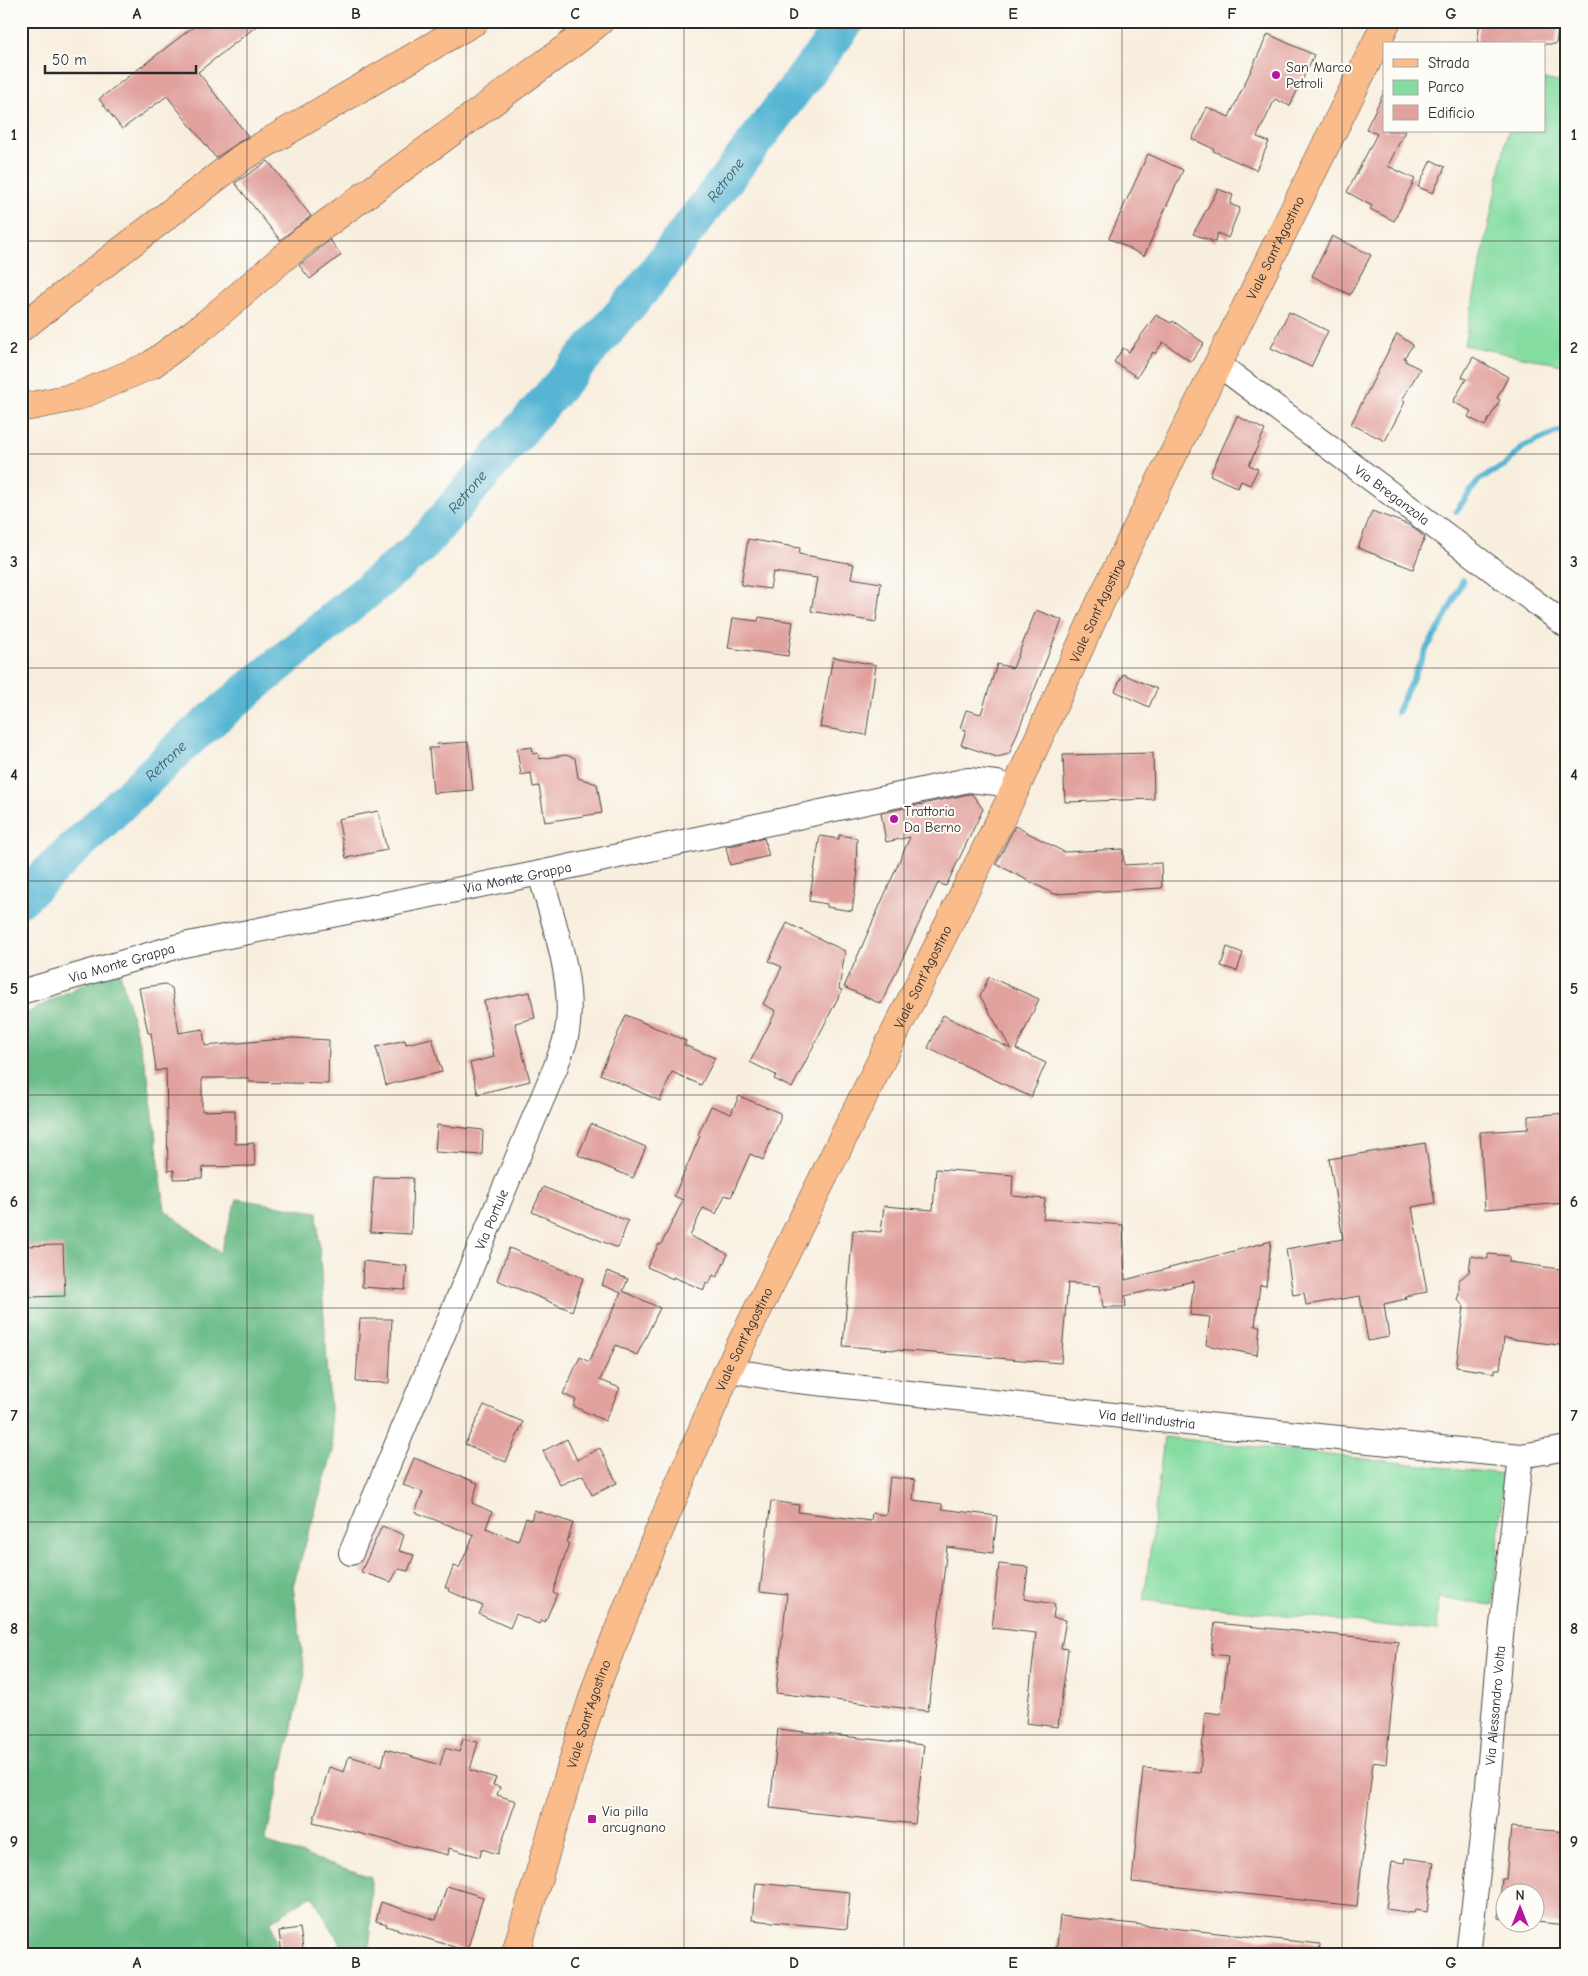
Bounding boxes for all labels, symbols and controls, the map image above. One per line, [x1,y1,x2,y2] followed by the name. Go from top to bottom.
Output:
[133,5,142,23] text: A
[351,5,361,23] text: B
[570,5,580,23] text: C
[789,5,799,23] text: D
[1008,5,1018,23] text: E
[1227,5,1237,23] text: F
[1445,5,1457,23] text: G
[45,42,196,74] scale bar
[1383,42,1546,132] legend
[52,51,87,69] text: 50 m
[1428,54,1470,72] text: Strada
[1286,59,1352,92] place label: San Marco Petroli
[1270,69,1282,81] marker: San Marco Petroli
[1428,78,1464,96] text: Parco
[1428,104,1475,122] text: Edificio
[11,126,17,144] text: 1
[1571,126,1577,144] text: 1
[703,154,748,206] water label: Retrone
[1243,193,1308,303] street label: Viale Sant'Agostino
[10,339,18,357] text: 2
[1570,339,1578,357] text: 2
[1351,462,1433,529] street label: Via Breganzola
[444,467,491,517] water label: Retrone
[10,553,18,571] text: 3
[1570,553,1578,571] text: 3
[1066,556,1130,666] street label: Viale Sant'Agostino
[141,737,191,785] water label: Retrone
[10,766,18,784] text: 4
[1570,766,1578,784] text: 4
[904,803,961,836] place label: Trattoria Da Berno
[888,813,900,825] marker: Trattoria Da Berno
[462,858,573,897] street label: Via Monte Grappa
[890,923,956,1032] street label: Viale Sant'Agostino
[67,940,177,987] street label: Via Monte Grappa
[10,980,18,998] text: 5
[1570,980,1578,998] text: 5
[472,1187,512,1252] street label: Via Portule
[10,1193,18,1211] text: 6
[1570,1193,1578,1211] text: 6
[712,1285,777,1394] street label: Viale Sant'Agostino
[1098,1406,1196,1433] street label: Via dell'industria
[10,1407,18,1425] text: 7
[1570,1407,1578,1425] text: 7
[10,1620,18,1638] text: 8
[1570,1620,1578,1638] text: 8
[1482,1645,1509,1766] street label: Via Alessandro Volta
[563,1657,615,1770] street label: Viale Sant'Agostino
[602,1803,666,1836] place label: Via pilla arcugnano
[586,1813,598,1825] marker: Via pilla arcugnano
[10,1833,18,1851] text: 9
[1570,1833,1578,1851] text: 9
[1496,1884,1546,1934] north arrow
[1515,1887,1525,1904] text: N
[133,1954,142,1972] text: A
[351,1954,361,1972] text: B
[570,1954,580,1972] text: C
[789,1954,799,1972] text: D
[1008,1954,1018,1972] text: E
[1227,1954,1237,1972] text: F
[1445,1954,1457,1972] text: G

